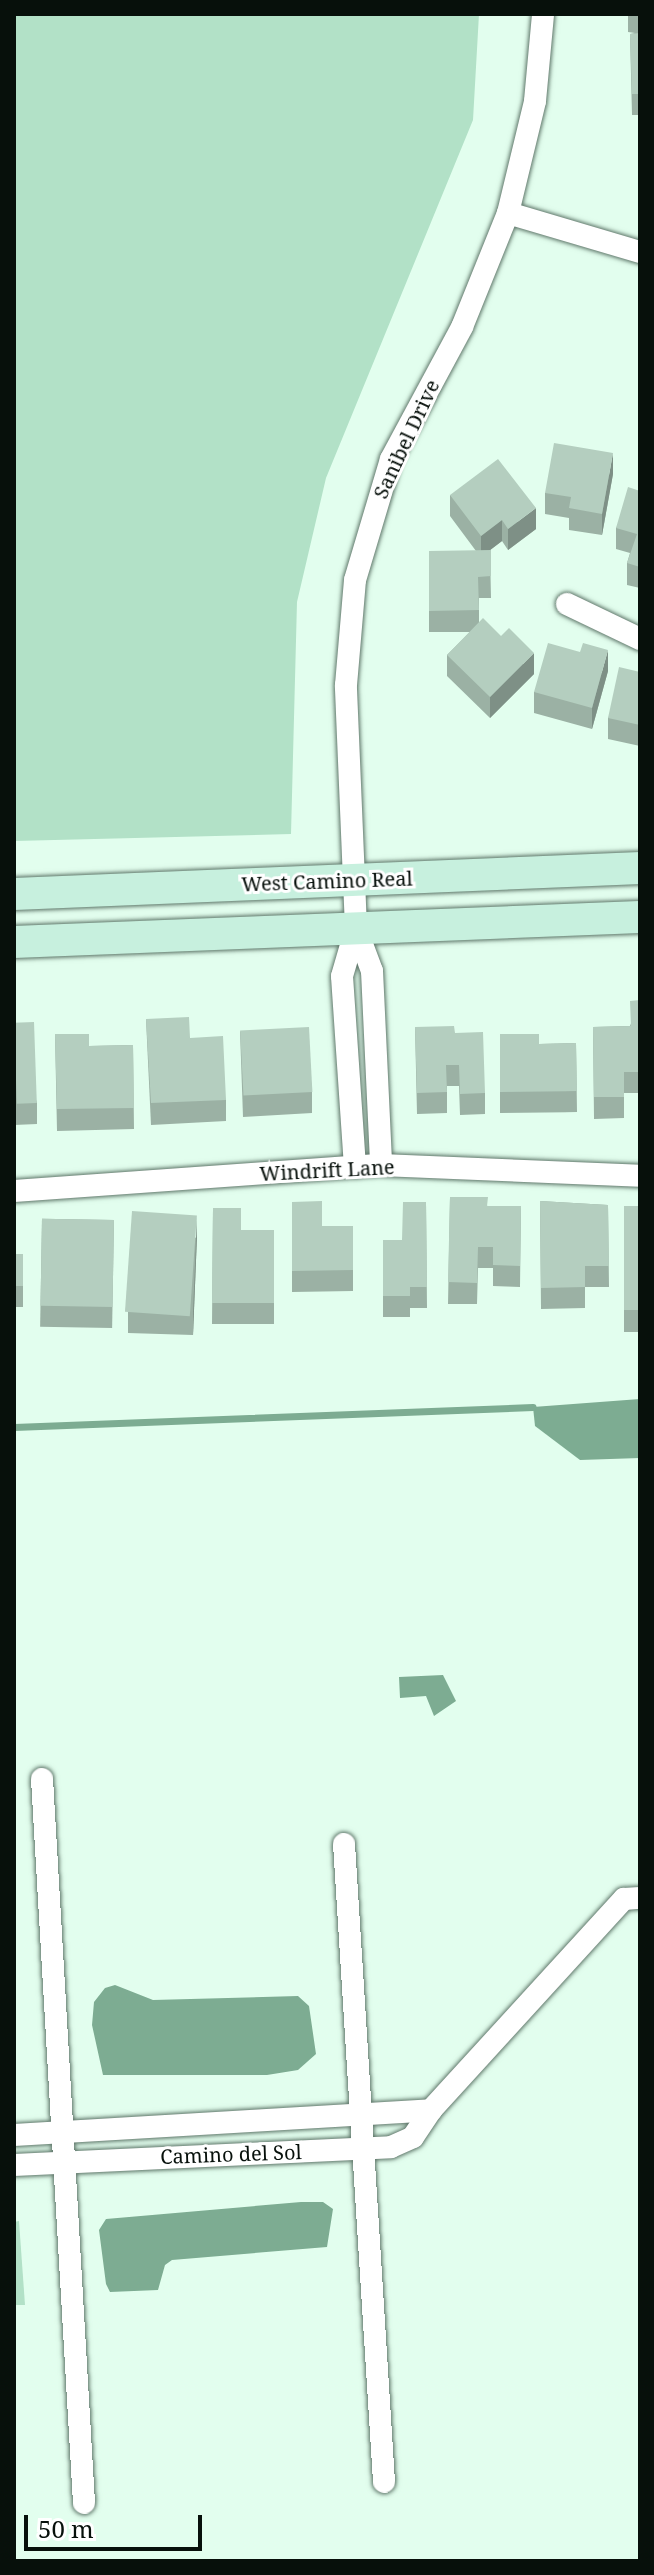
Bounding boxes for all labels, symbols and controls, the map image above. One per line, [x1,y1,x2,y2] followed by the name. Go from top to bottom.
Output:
[368,376,444,502] street label: Sanibel Drive
[241,866,413,896] street label: West Camino Real
[259,1154,395,1186] street label: Windrift Lane
[160,2140,302,2168] street label: Camino del Sol
[28,2499,206,2549] scale bar
[38,2512,94,2545] text: 50 m

